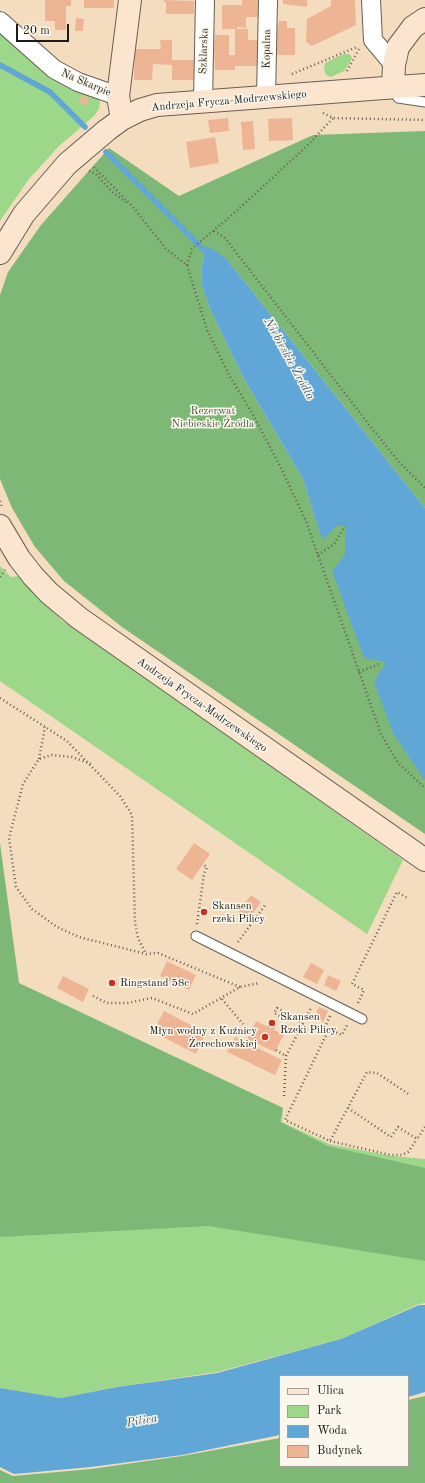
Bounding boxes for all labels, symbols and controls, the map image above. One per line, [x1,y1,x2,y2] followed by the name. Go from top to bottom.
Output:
[18,16,71,42] scale bar
[23,25,50,37] text: 20 m
[197,28,211,74] street label: Szklarska
[260,29,274,69] street label: Kopalna
[59,67,113,99] street label: Na Skarpie
[151,88,307,114] street label: Andrzeja Frycza-Modrzewskiego
[261,316,317,402] water label: Niebieskie Źródła
[171,404,255,430] park label: Rezerwat Niebieskie Źródła
[134,655,270,755] street label: Andrzeja Frycza-Modrzewskiego
[212,899,265,925] place label: Skansen rzeki Pilicy
[199,907,209,917] marker: Skansen rzeki Pilicy
[120,976,189,990] place label: Ringstand 58c
[107,978,117,988] marker: Ringstand 58c
[280,1010,337,1036] place label: Skansen Rzeki Pilicy
[267,1018,277,1028] marker: Skansen Rzeki Pilicy
[149,1024,257,1050] place label: Młyn wodny z Kuźnicy Żerechowskiej
[260,1032,270,1042] marker: Młyn wodny z Kuźnicy Żerechowskiej
[279,1375,409,1467] legend
[317,1385,344,1397] text: Ulica
[317,1405,342,1417] text: Park
[126,1411,158,1431] water label: Pilica
[317,1425,347,1437] text: Woda
[317,1445,363,1457] text: Budynek

